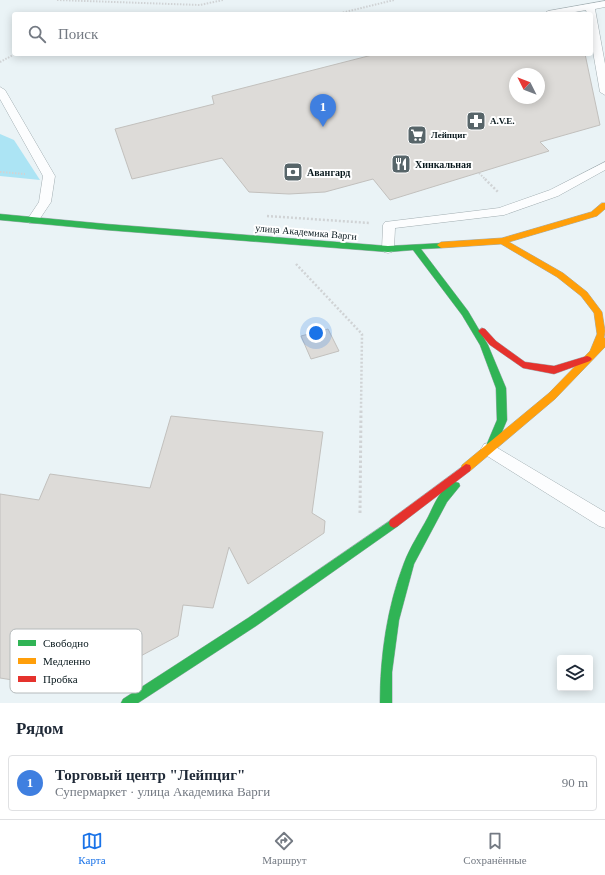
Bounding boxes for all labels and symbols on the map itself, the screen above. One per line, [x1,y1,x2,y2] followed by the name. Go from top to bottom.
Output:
[509,68,545,104] north arrow
[310,94,336,127] pin: 1
[465,110,487,132] pharmacy icon: A.V.E.
[490,116,515,126] place label: A.V.E.
[406,124,428,146] supermarket icon: Лейпциг
[431,130,466,140] place label: Лейпциг
[390,153,412,175] restaurant icon: Хинкальная
[415,159,472,170] place label: Хинкальная
[282,161,304,183] bank icon: Авангард
[307,167,350,178] place label: Авангард
[255,222,358,242] street label: улица Академика Варги
[306,323,326,343] your location
[10,629,142,693] legend
[43,637,89,649] text: Свободно
[43,655,91,667] text: Медленно
[43,673,78,685] text: Пробка

